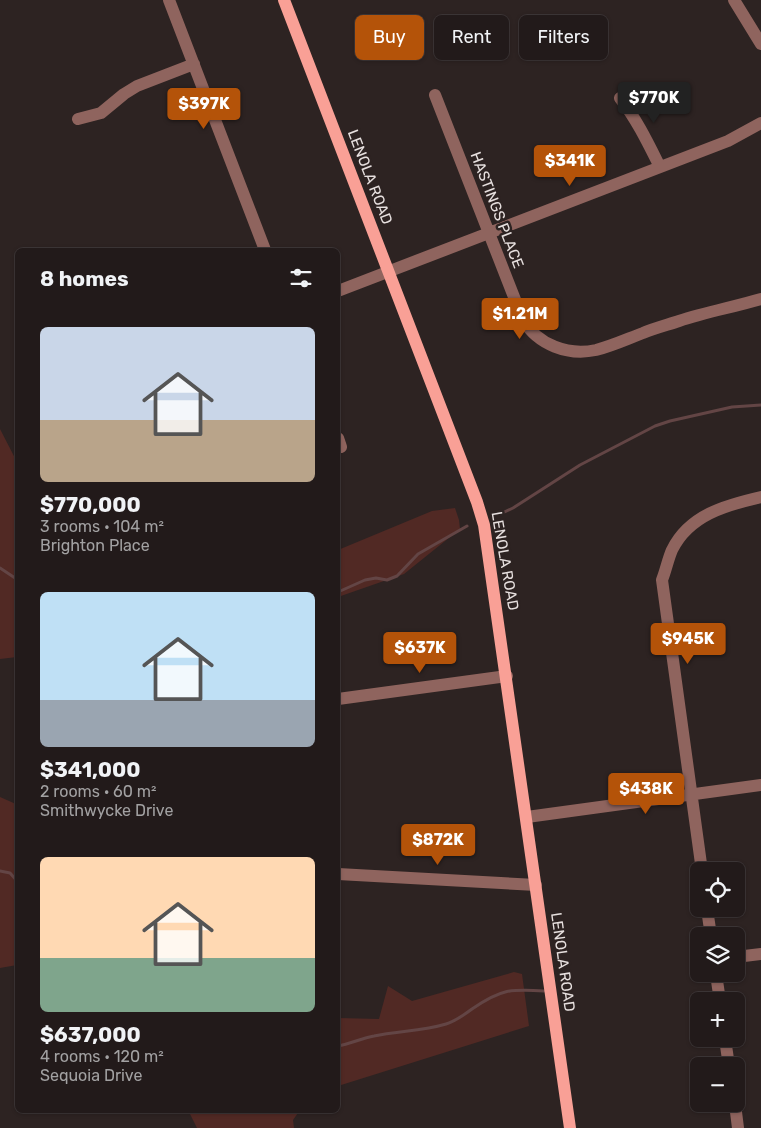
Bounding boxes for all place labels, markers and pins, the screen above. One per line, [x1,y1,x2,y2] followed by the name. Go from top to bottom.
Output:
[619,82,689,124] pin: $770K
[169,88,239,130] pin: $397K
[535,144,605,187] pin: $341K
[479,298,561,340] pin: $1.21M
[653,622,723,665] pin: $945K
[385,632,455,674] pin: $637K
[611,772,681,815] pin: $438K
[403,824,473,866] pin: $872K

